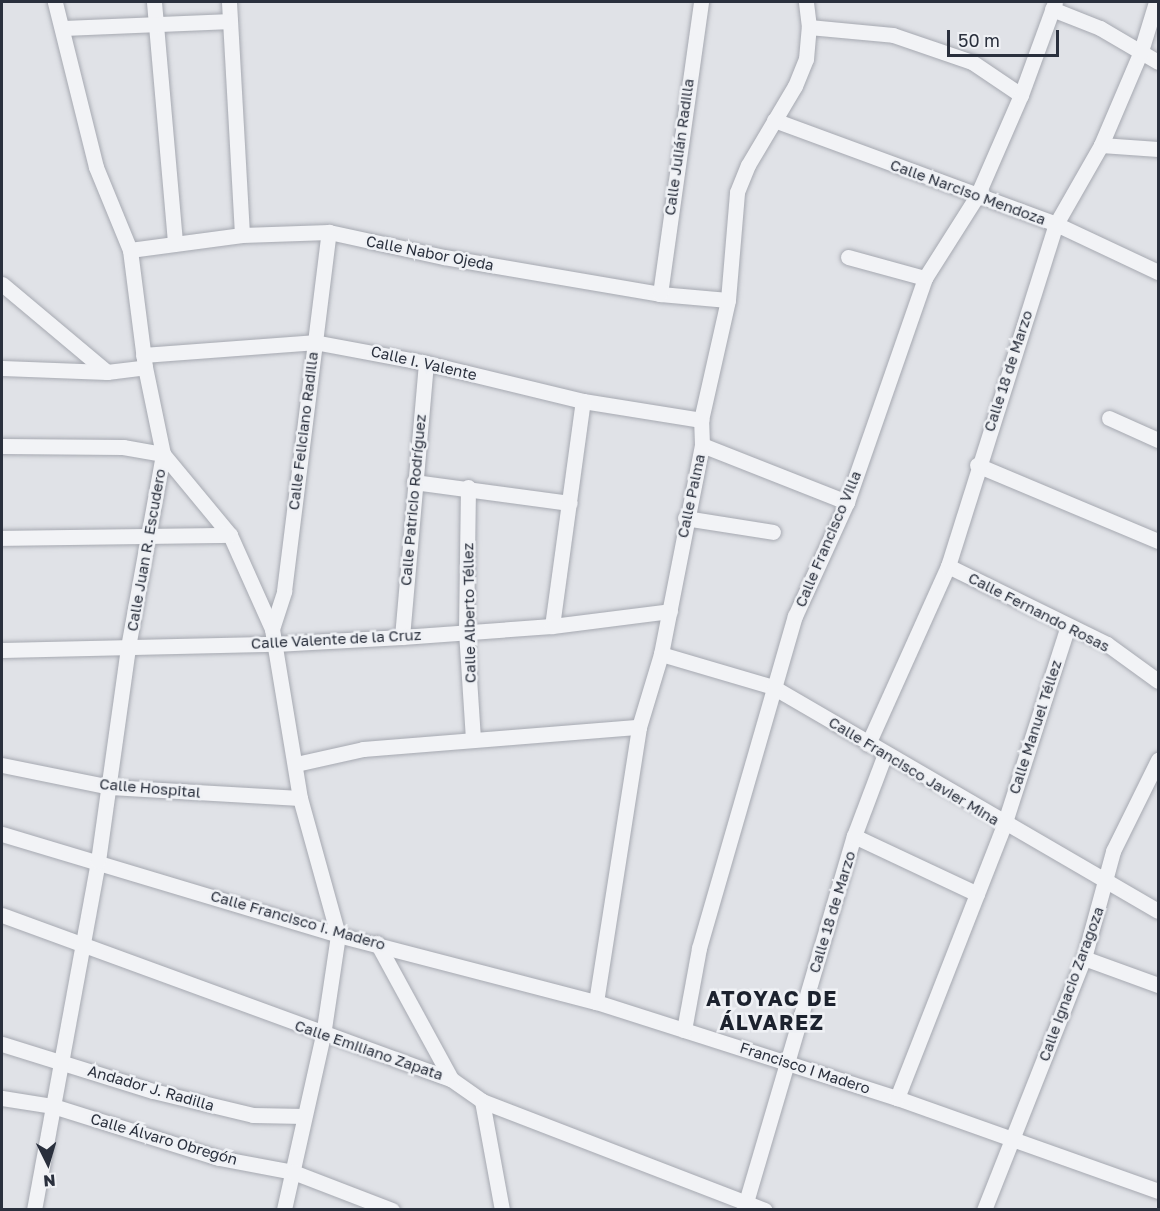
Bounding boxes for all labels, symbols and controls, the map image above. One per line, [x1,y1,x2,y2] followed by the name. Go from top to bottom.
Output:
[950,18,1062,56] scale bar
[958,29,1000,51] text: 50 m
[660,77,698,217] street label: Calle Julián Radilla
[888,155,1048,229] street label: Calle Narciso Mendoza
[365,232,495,274] street label: Calle Nabor Ojeda
[980,308,1036,434] street label: Calle 18 de Marzo
[369,342,479,384] street label: Calle I. Valente
[284,351,322,511] street label: Calle Feliciano Radilla
[397,413,429,587] street label: Calle Patricio Rodríguez
[673,452,709,540] street label: Calle Palma
[123,467,169,633] street label: Calle Juan R. Escudero
[791,468,865,610] street label: Calle Francisco Villa
[459,543,479,683] street label: Calle Alberto Téllez
[965,569,1113,655] street label: Calle Fernando Rosas
[250,626,422,652] street label: Calle Valente de la Cruz
[1005,658,1065,796] street label: Calle Manuel Téllez
[825,713,1003,829] street label: Calle Francisco Javier Mina
[99,775,201,801] street label: Calle Hospital
[805,849,859,975] street label: Calle 18 de Marzo
[209,886,387,954] street label: Calle Francisco I. Madero
[1035,904,1107,1064] street label: Calle Ignacio Zaragoza
[706,985,838,1035] district label: ATOYAC DE ÁLVAREZ
[292,1016,446,1084] street label: Calle Emiliano Zapata
[738,1038,872,1098] street label: Francisco I Madero
[86,1061,216,1115] street label: Andador J. Radilla
[89,1109,239,1169] street label: Calle Álvaro Obregón
[18,1133,78,1193] north arrow
[43,1170,57,1191] text: N

